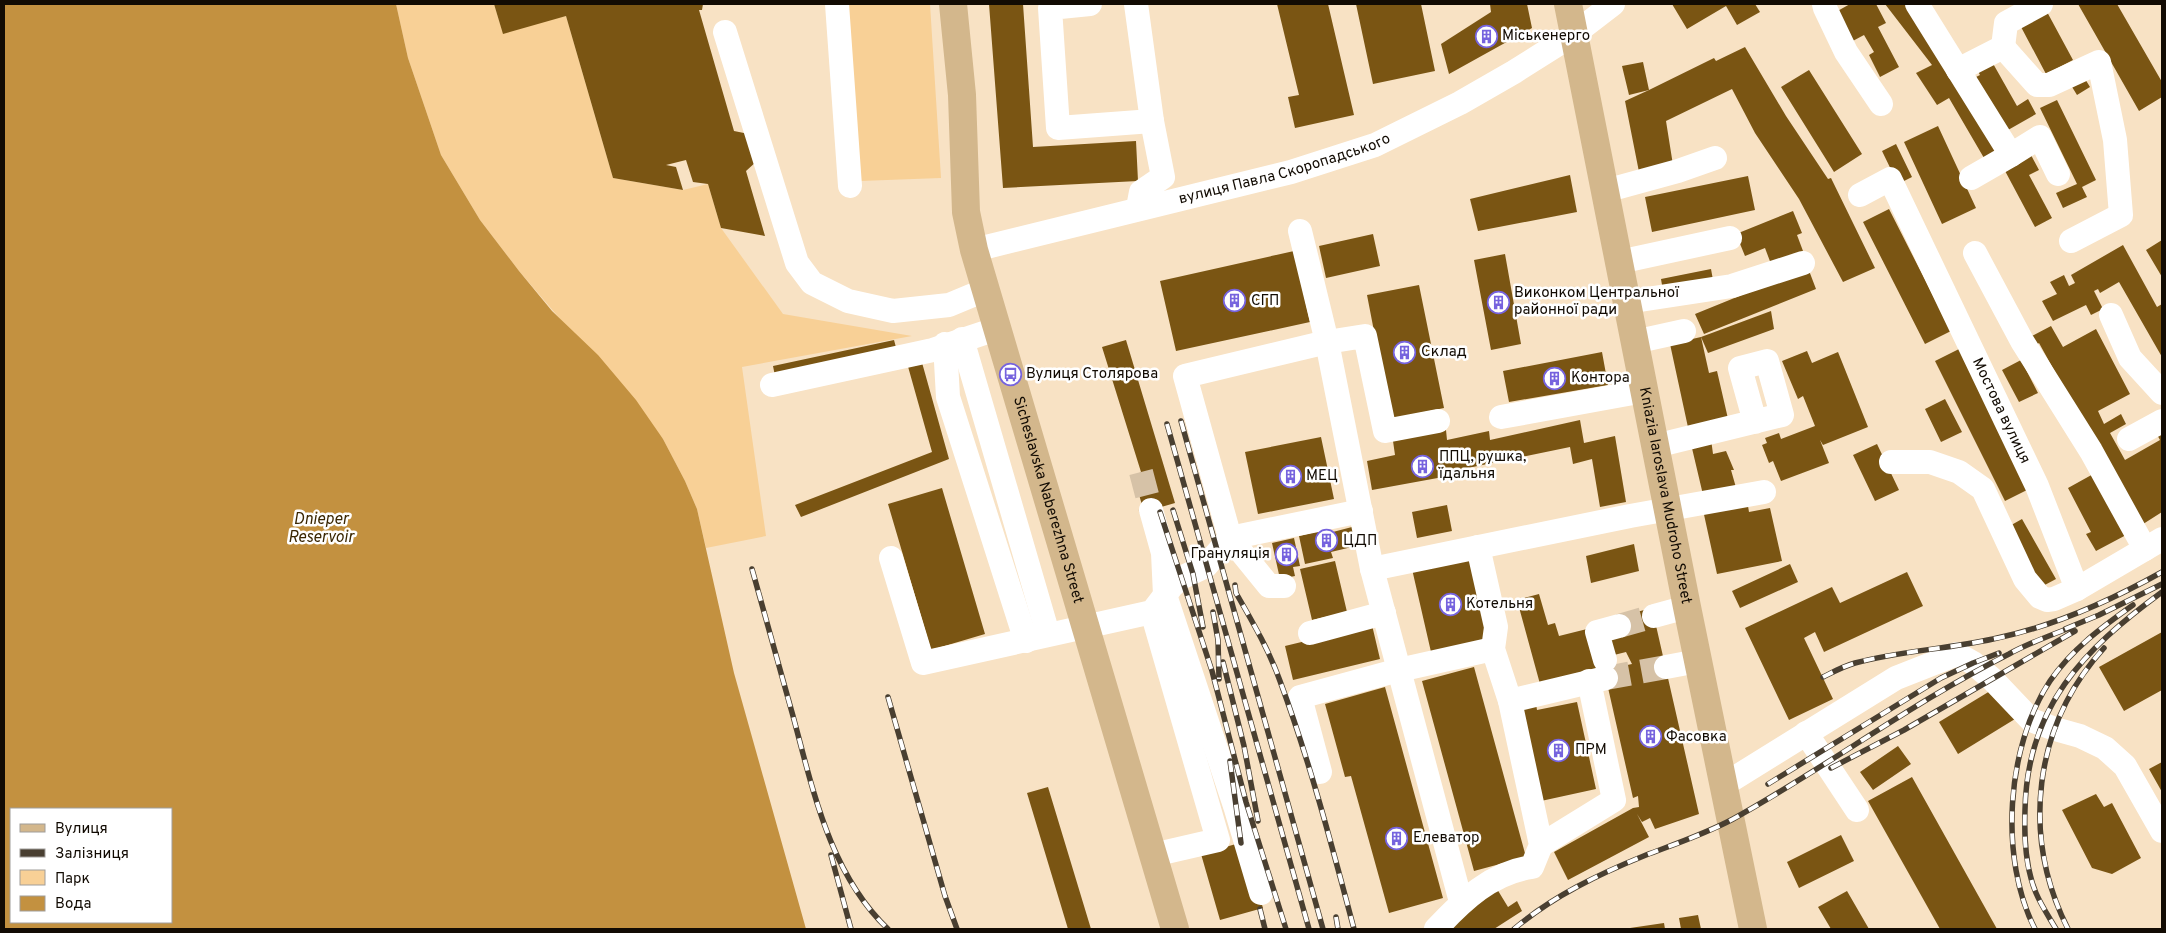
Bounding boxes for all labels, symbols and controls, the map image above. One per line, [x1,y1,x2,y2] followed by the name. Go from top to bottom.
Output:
[1474,24,1498,48] building icon: Міськенерго
[1502,27,1590,46] place label: Міськенерго
[1177,129,1394,209] street label: вулиця Павла Скоропадського
[1514,284,1680,320] place label: Виконком Центральної районної ради
[1223,289,1247,313] building icon: СГП
[1486,290,1510,314] building icon: Виконком Центральної районної ради
[1251,292,1279,311] place label: СГП
[1393,340,1417,364] building icon: Склад
[1421,343,1467,362] place label: Склад
[1968,355,2034,467] street label: Мостова вулиця
[998,362,1022,386] bus stop icon: Вулиця Столярова
[1026,365,1158,384] place label: Вулиця Столярова
[1543,366,1567,390] building icon: Контора
[1571,369,1630,388] place label: Контора
[1634,385,1696,606] street label: Kniazia Iaroslava Mudroho Street
[1008,394,1088,606] street label: Sicheslavska Naberezhna Street
[1438,448,1526,484] place label: ППЦ, рушка, їдальня
[1411,454,1435,478] building icon: ППЦ, рушка, їдальня
[1278,464,1302,488] building icon: МЕЦ
[1306,467,1338,486] place label: МЕЦ
[288,510,356,548] water label: Dnieper Reservoir
[1315,529,1339,553] building icon: ЦДП
[1343,532,1377,551] place label: ЦДП
[1274,542,1298,566] building icon: Грануляція
[1191,545,1270,564] place label: Грануляція
[1438,592,1462,616] building icon: Котельня
[1466,595,1533,614] place label: Котельня
[1638,725,1662,749] building icon: Фасовка
[1666,728,1727,747] place label: Фасовка
[1547,738,1571,762] building icon: ПРМ
[1575,741,1607,760] place label: ПРМ
[10,808,172,923] legend
[55,820,108,839] text: Вулиця
[1385,826,1409,850] building icon: Елеватор
[1413,829,1480,848] place label: Елеватор
[55,845,129,864] text: Залізниця
[55,870,90,889] text: Парк
[55,895,91,914] text: Вода

